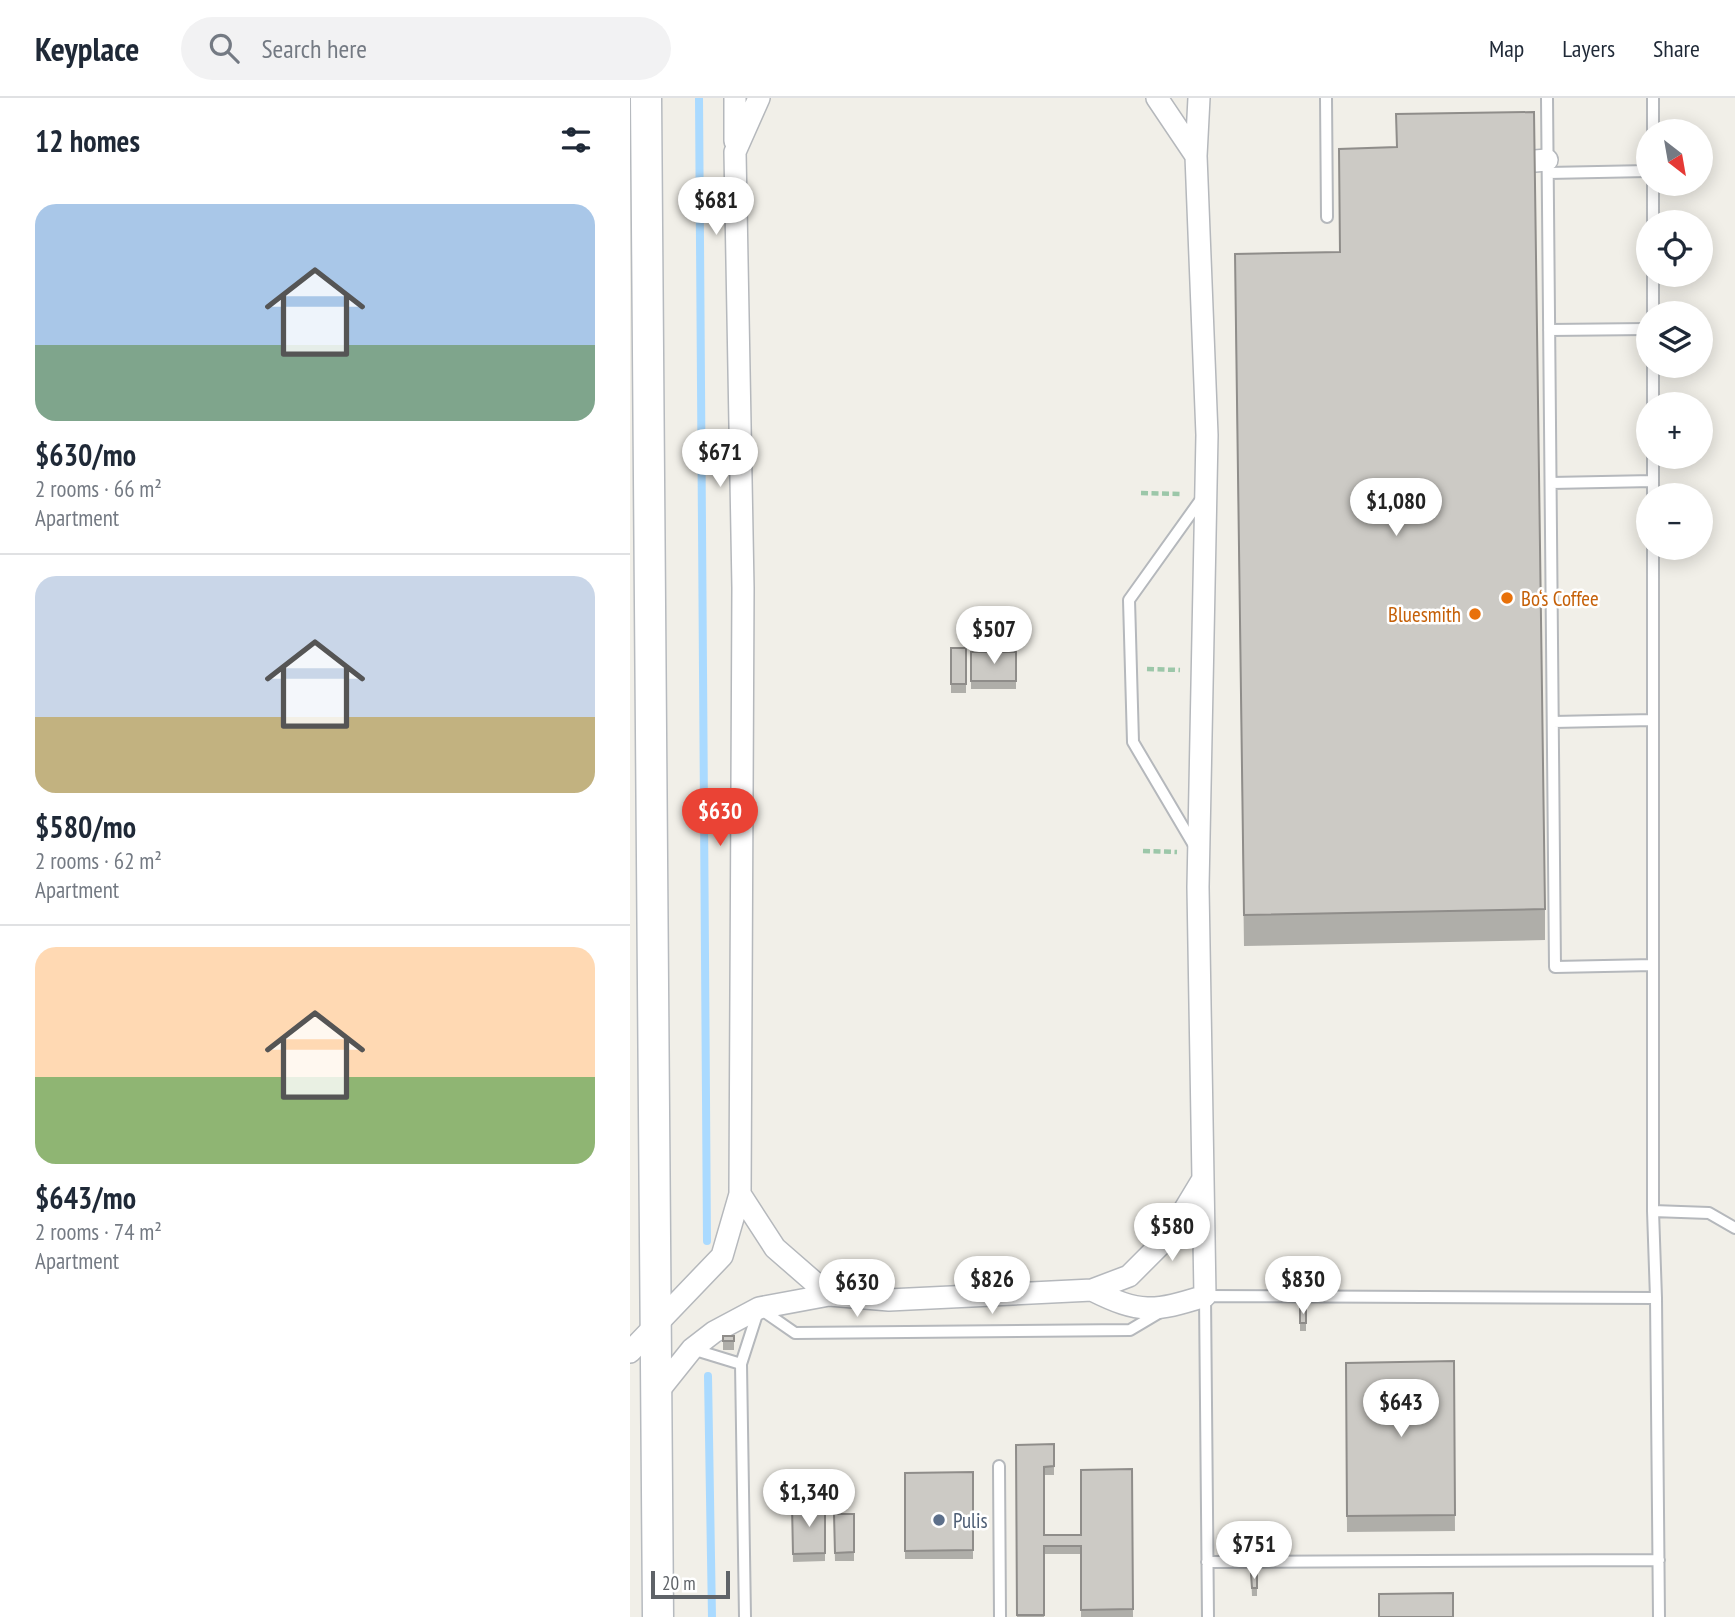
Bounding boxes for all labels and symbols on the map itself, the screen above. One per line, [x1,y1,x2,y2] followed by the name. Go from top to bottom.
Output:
[1636,119,1713,196] north arrow
[675,178,757,237] pin: $681
[679,430,761,489] pin: $671
[1339,478,1453,538] pin: $1,080
[1521,585,1599,612] place label: Bo‘s Coffee
[1499,590,1515,606] marker: Bo‘s Coffee
[1388,601,1461,628] place label: Bluesmith
[953,606,1035,666] pin: $507
[1467,606,1483,622] marker: Bluesmith
[679,788,761,848] pin: $630
[1131,1204,1213,1263] pin: $580
[951,1256,1033,1316] pin: $826
[1262,1256,1344,1316] pin: $830
[816,1260,898,1319] pin: $630
[1360,1380,1442,1439] pin: $643
[752,1470,866,1529] pin: $1,340
[953,1507,988,1534] place label: Pulis
[931,1512,947,1528] marker: Pulis
[1213,1522,1295,1581] pin: $751
[651,1568,730,1600] scale bar

